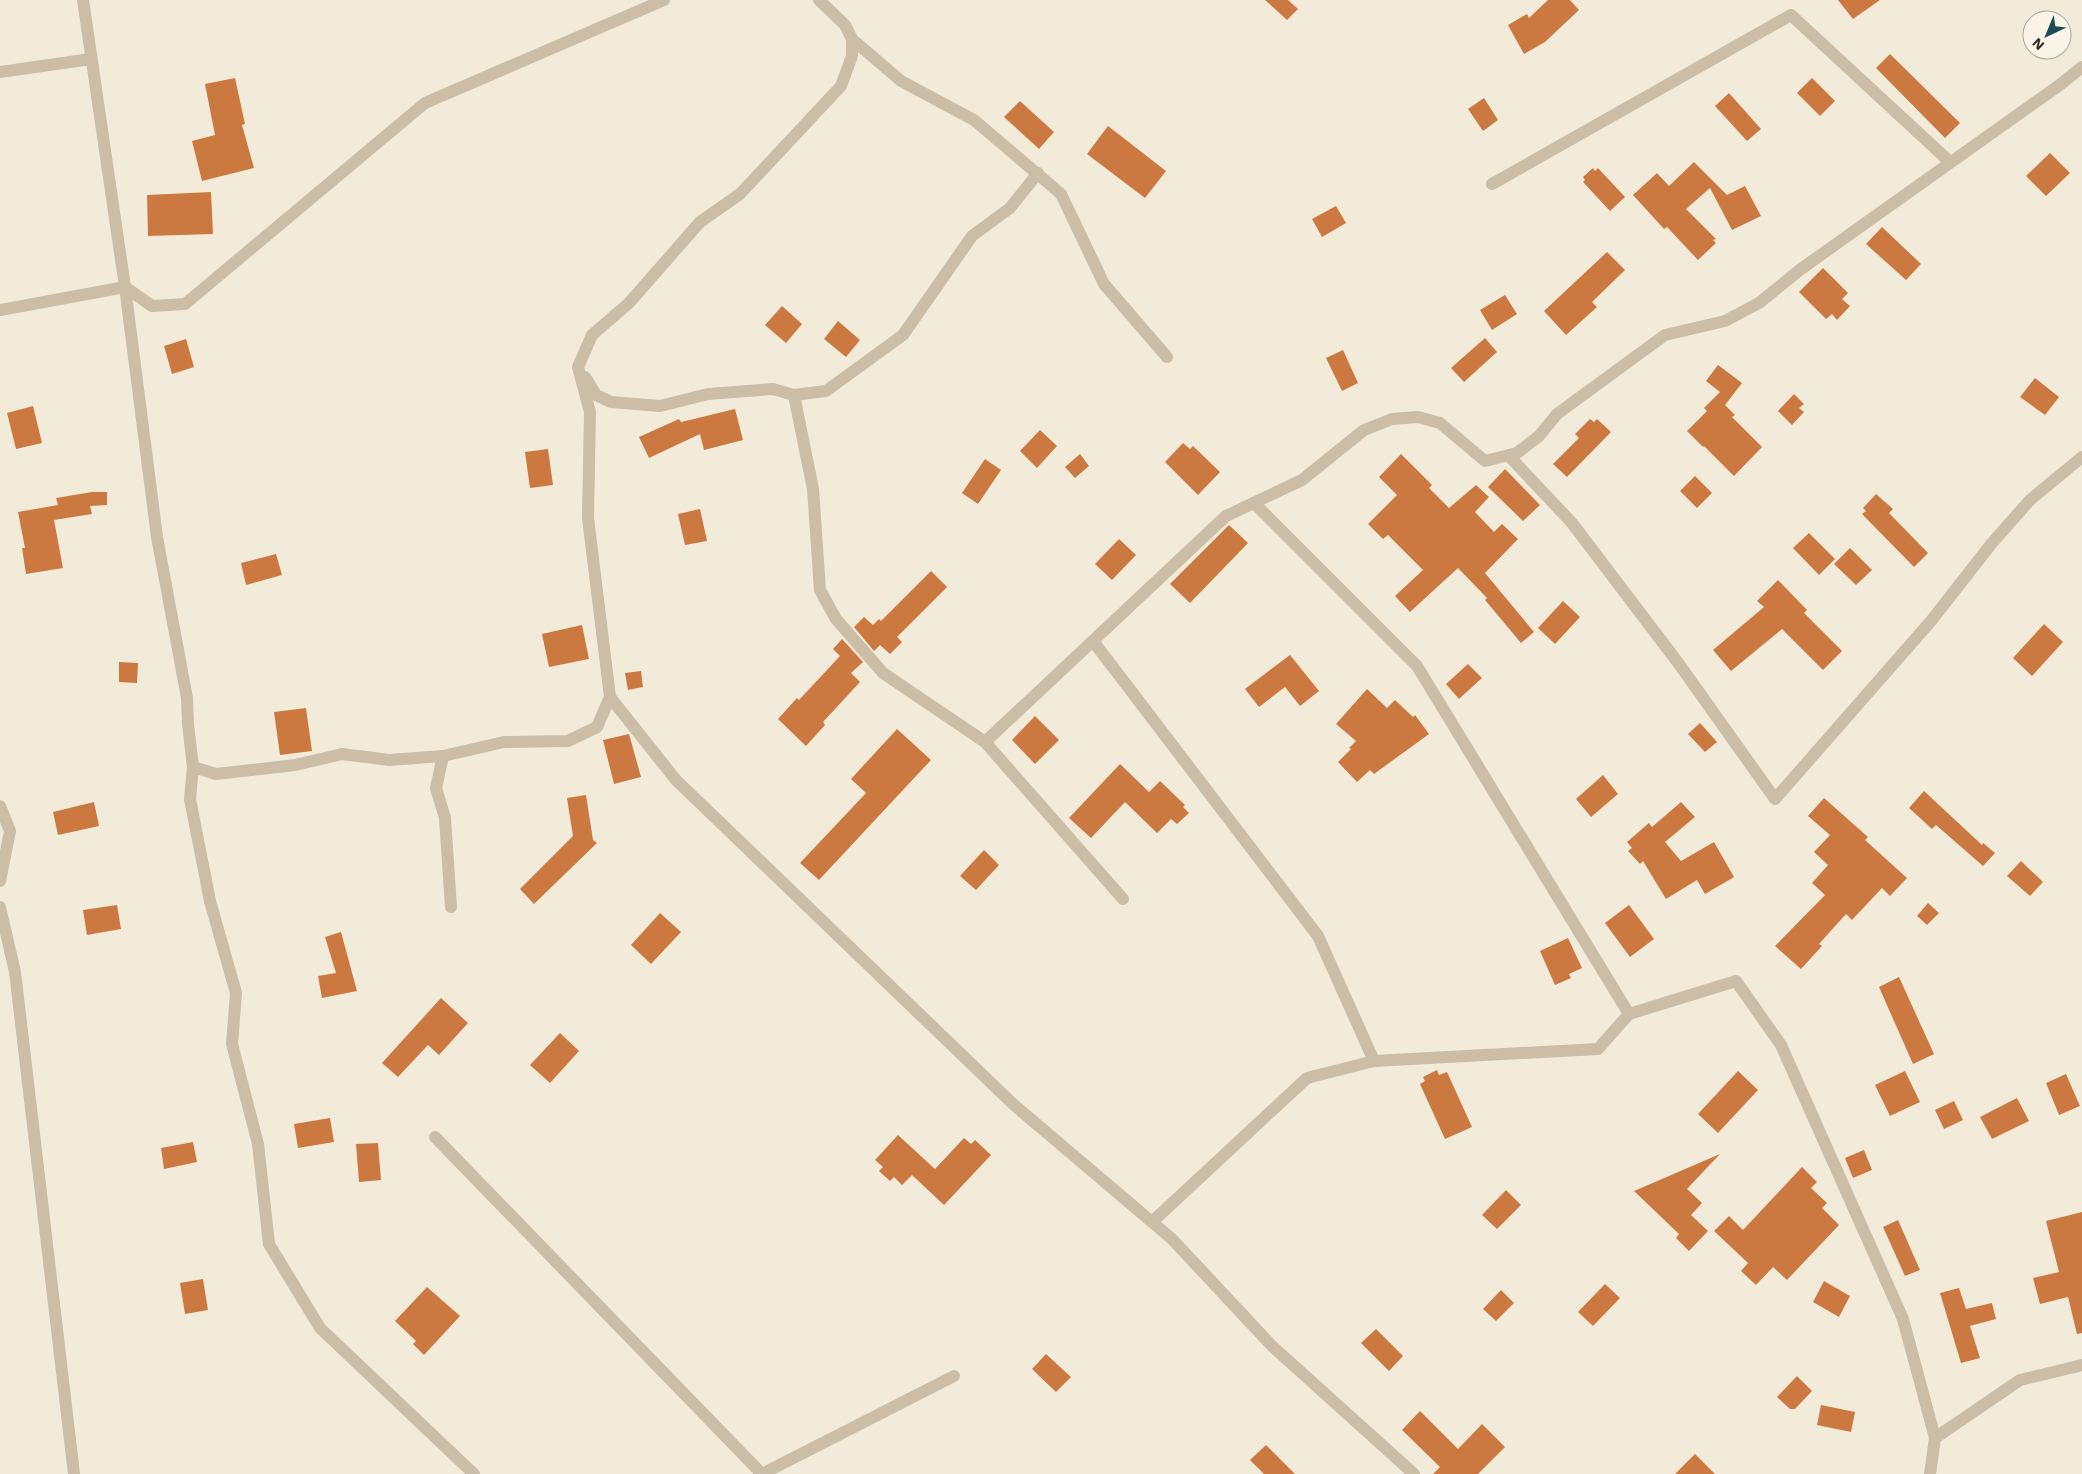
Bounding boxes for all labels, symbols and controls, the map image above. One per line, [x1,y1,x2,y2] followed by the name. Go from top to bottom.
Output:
[2022,10,2072,60] north arrow
[2029,35,2047,54] text: N

